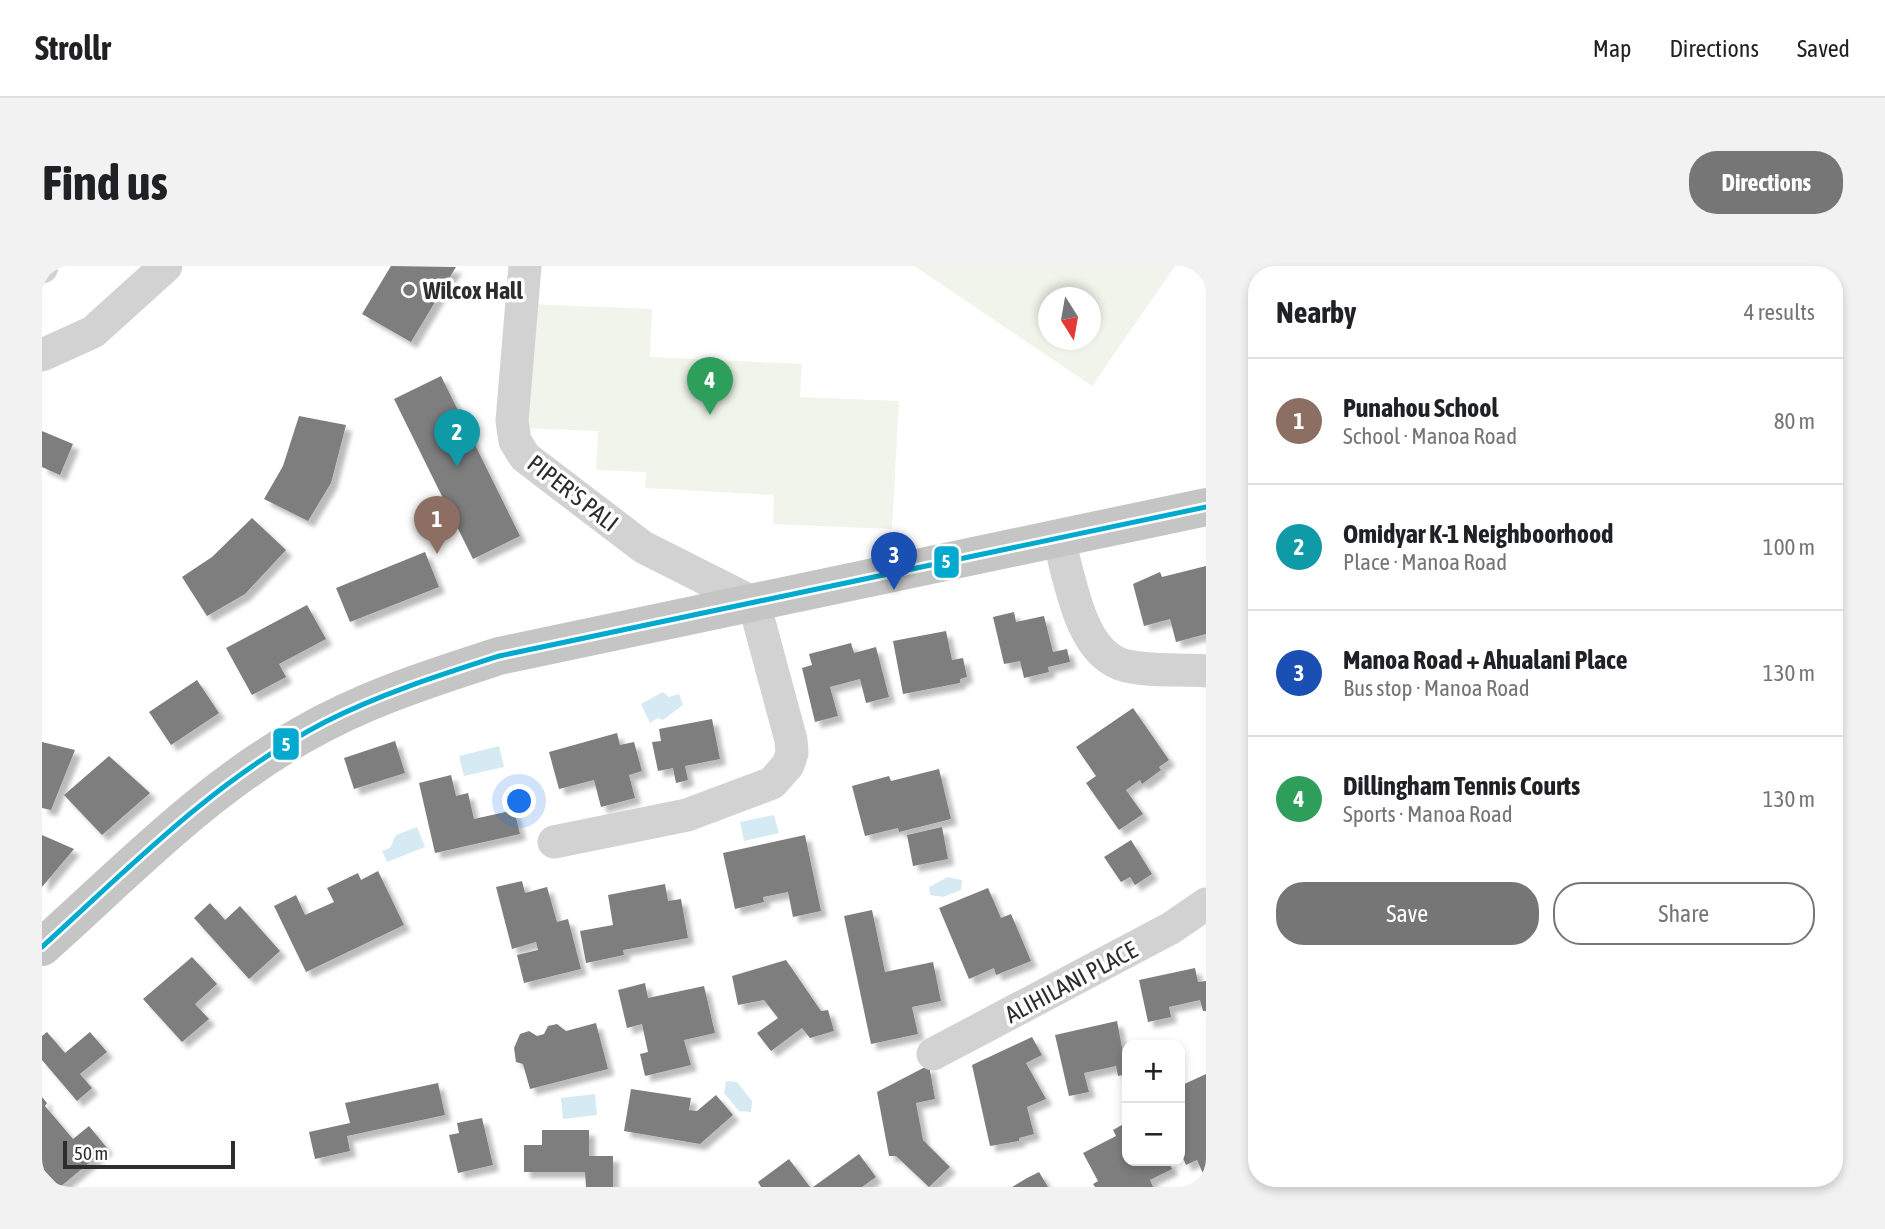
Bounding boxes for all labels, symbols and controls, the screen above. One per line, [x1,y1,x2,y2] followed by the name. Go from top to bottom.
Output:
[35,29,111,67] text: Strollr
[1593,35,1631,62] text: Map
[1669,35,1759,62] text: Directions
[1797,35,1850,62] text: Saved
[1689,151,1843,214] button: Directions
[42,154,168,210] text: Find us
[422,277,523,304] place label: Wilcox Hall
[401,282,417,298] marker: Wilcox Hall
[1038,287,1101,350] north arrow
[1276,295,1356,329] text: Nearby
[1744,299,1815,325] text: 4 results
[687,357,733,415] pin: 4
[1343,393,1498,423] text: Punahou School
[1294,408,1304,434] text: 1
[1774,408,1815,434] text: 80 m
[434,409,480,467] pin: 2
[1343,423,1517,449] text: School · Manoa Road
[522,449,624,537] street label: PIPER'S PALI
[414,496,460,554] pin: 1
[1343,519,1613,549] text: Omidyar K-1 Neighboorhood
[871,532,917,590] pin: 3
[1294,534,1304,560] text: 2
[1763,534,1815,560] text: 100 m
[933,545,960,579] line badge: 5
[1343,549,1507,575] text: Place · Manoa Road
[942,550,951,572] text: 5
[1343,645,1628,675] text: Manoa Road + Ahualani Place
[1294,660,1304,686] text: 3
[1763,660,1815,686] text: 130 m
[1343,675,1530,701] text: Bus stop · Manoa Road
[272,727,300,761] line badge: 5
[282,733,291,755] text: 5
[1343,771,1580,801] text: Dillingham Tennis Courts
[502,784,536,818] your location
[1294,786,1304,812] text: 4
[1763,786,1815,812] text: 130 m
[1343,801,1513,827] text: Sports · Manoa Road
[1276,882,1539,945] button: Save
[1553,882,1815,945] button: Share
[1000,936,1142,1028] street label: ALIHILANI PLACE
[1122,1040,1185,1166] map controls
[1122,1040,1185,1103] button: +
[1122,1103,1185,1166] button: −
[63,1138,234,1170] scale bar
[74,1142,108,1164] text: 50 m

